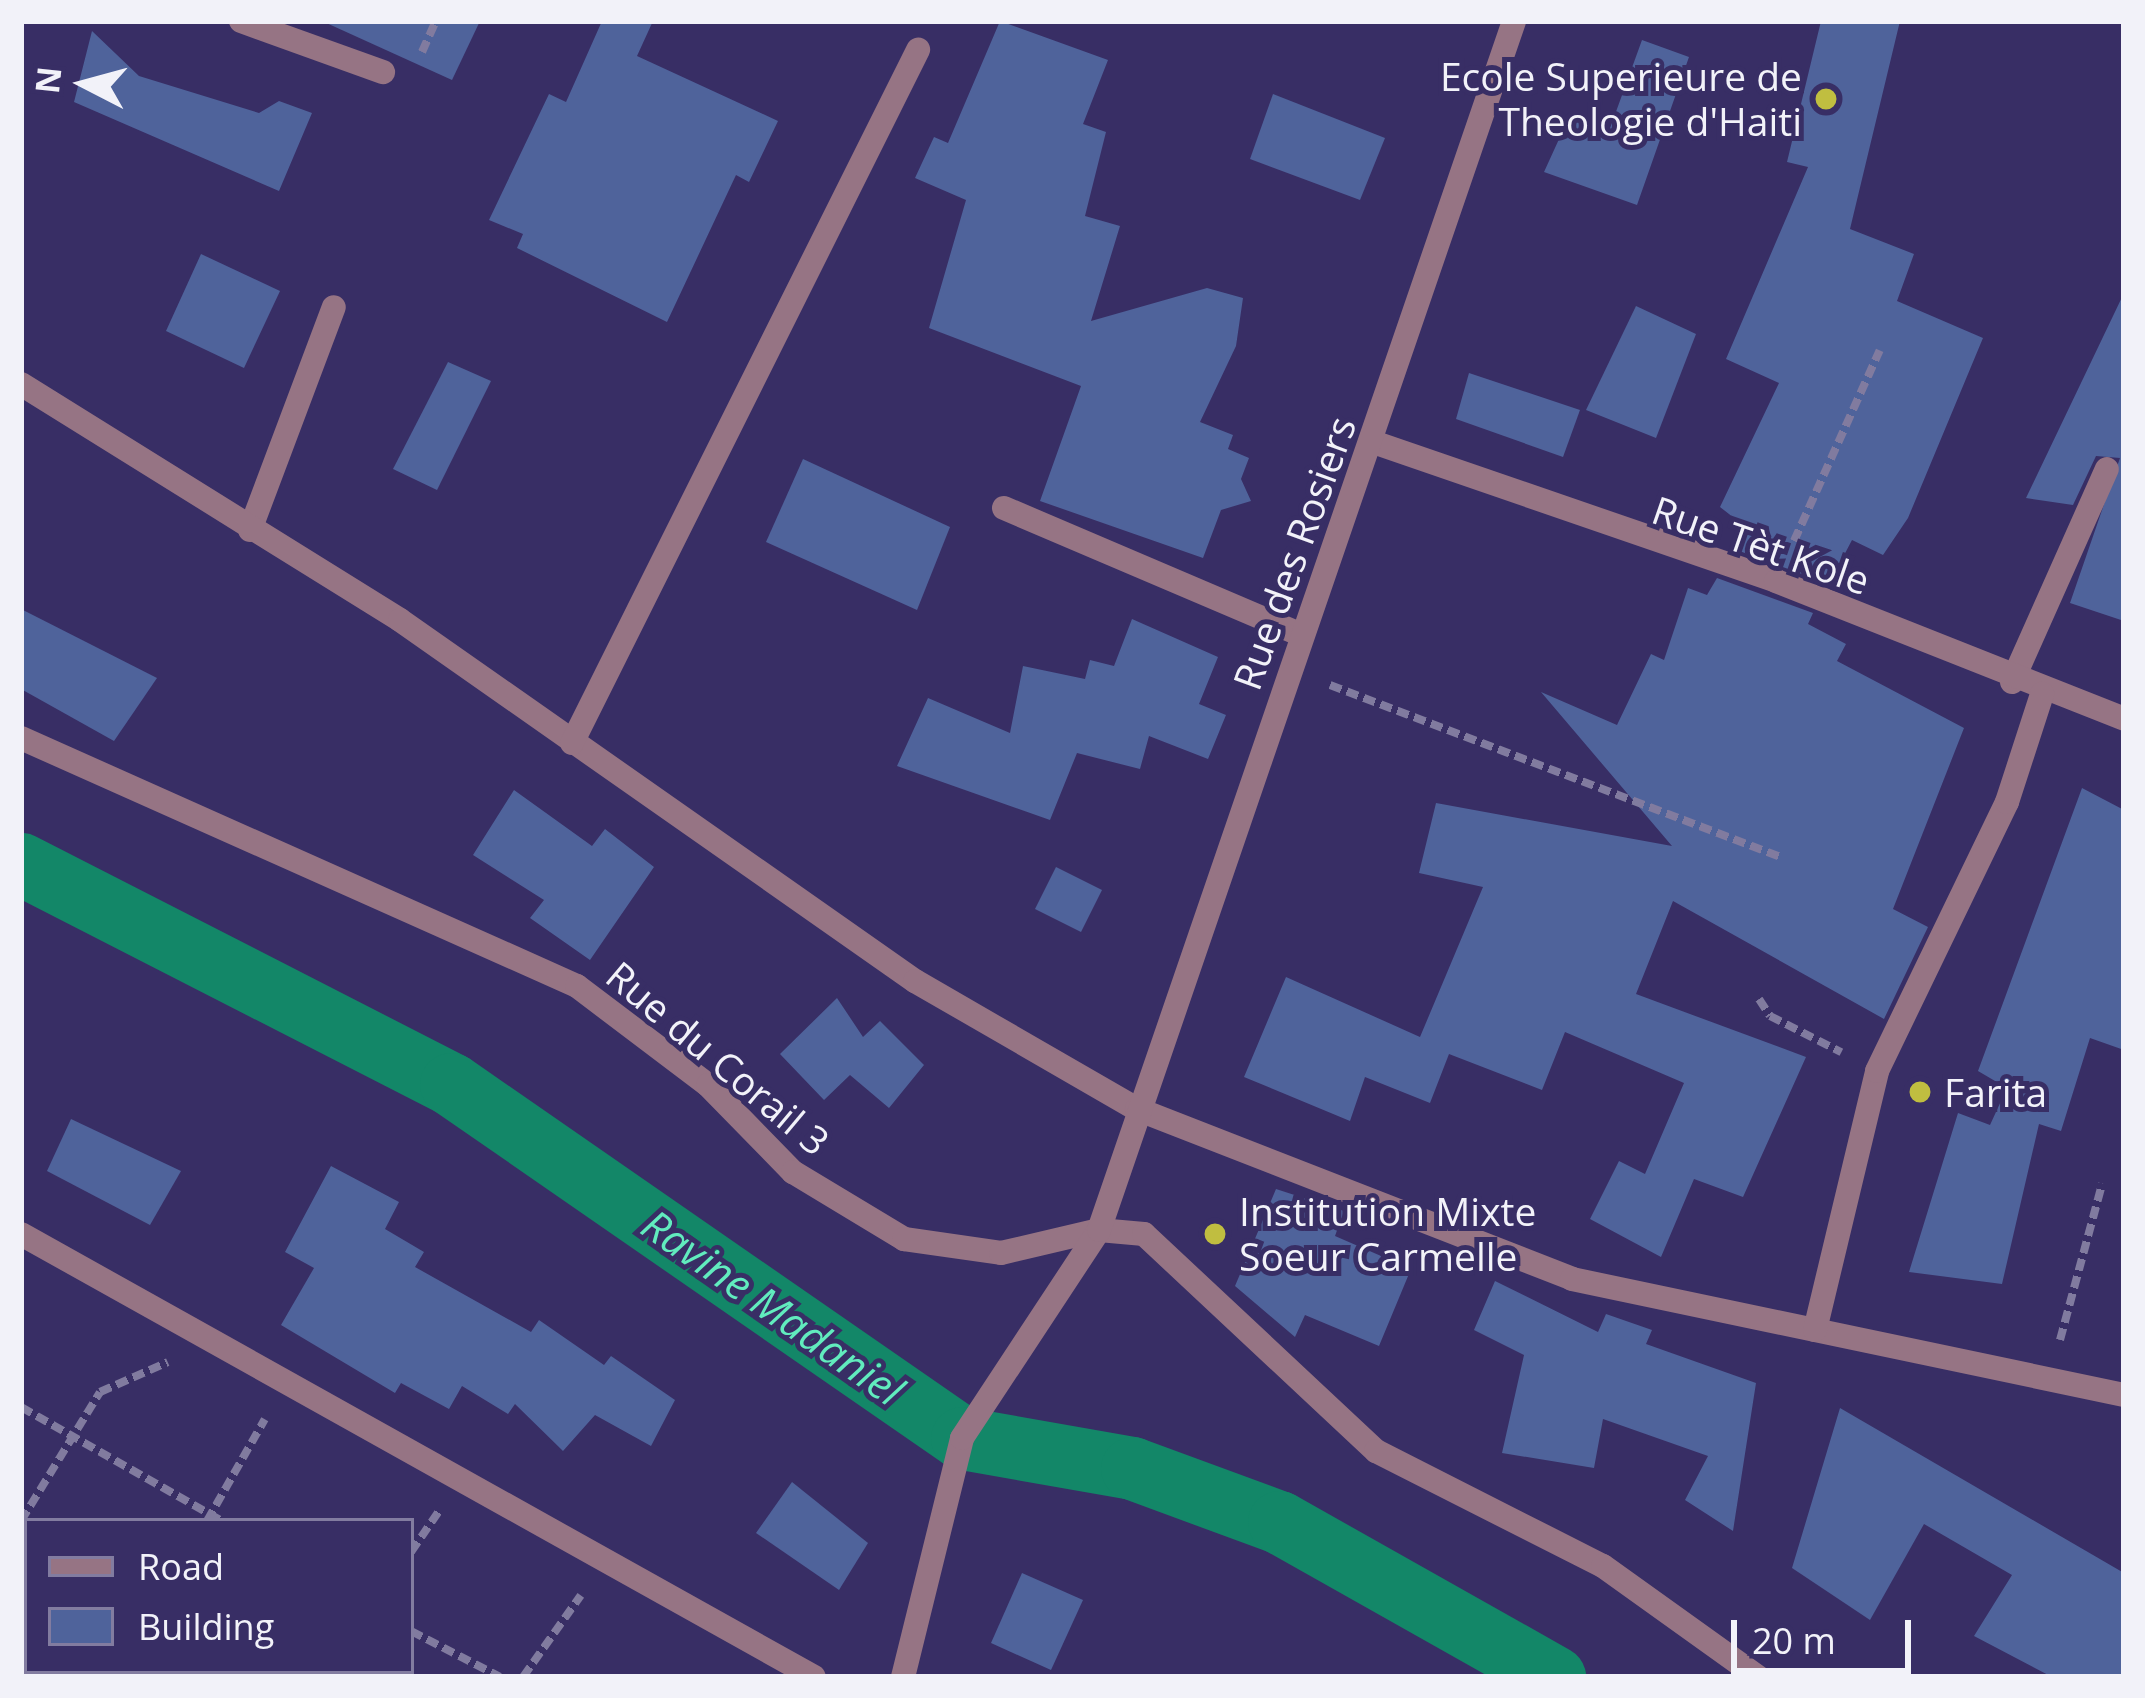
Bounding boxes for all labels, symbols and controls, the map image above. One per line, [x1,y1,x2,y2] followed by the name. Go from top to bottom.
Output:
[24,24,144,144] north arrow
[1440,54,1802,145] place label: Ecole Superieure de Theologie d'Haiti
[24,64,71,96] text: N
[1813,86,1839,112] marker: Ecole Superieure de Theologie d'Haiti
[1223,410,1365,696] street label: Rue des Rosiers
[1646,486,1876,604] street label: Rue Tèt Kole
[597,951,839,1165] street label: Rue du Corail 3
[1944,1069,2047,1115] place label: Farita
[1907,1079,1933,1105] marker: Farita
[1239,1189,1536,1280] place label: Institution Mixte Soeur Carmelle
[633,1198,913,1416] water label: Ravine Madaniel
[1202,1221,1228,1247] marker: Institution Mixte Soeur Carmelle
[24,1518,414,1674] legend
[138,1542,224,1591] text: Road
[1737,1596,1917,1670] scale bar
[138,1602,274,1651] text: Building
[1752,1616,1836,1665] text: 20 m

